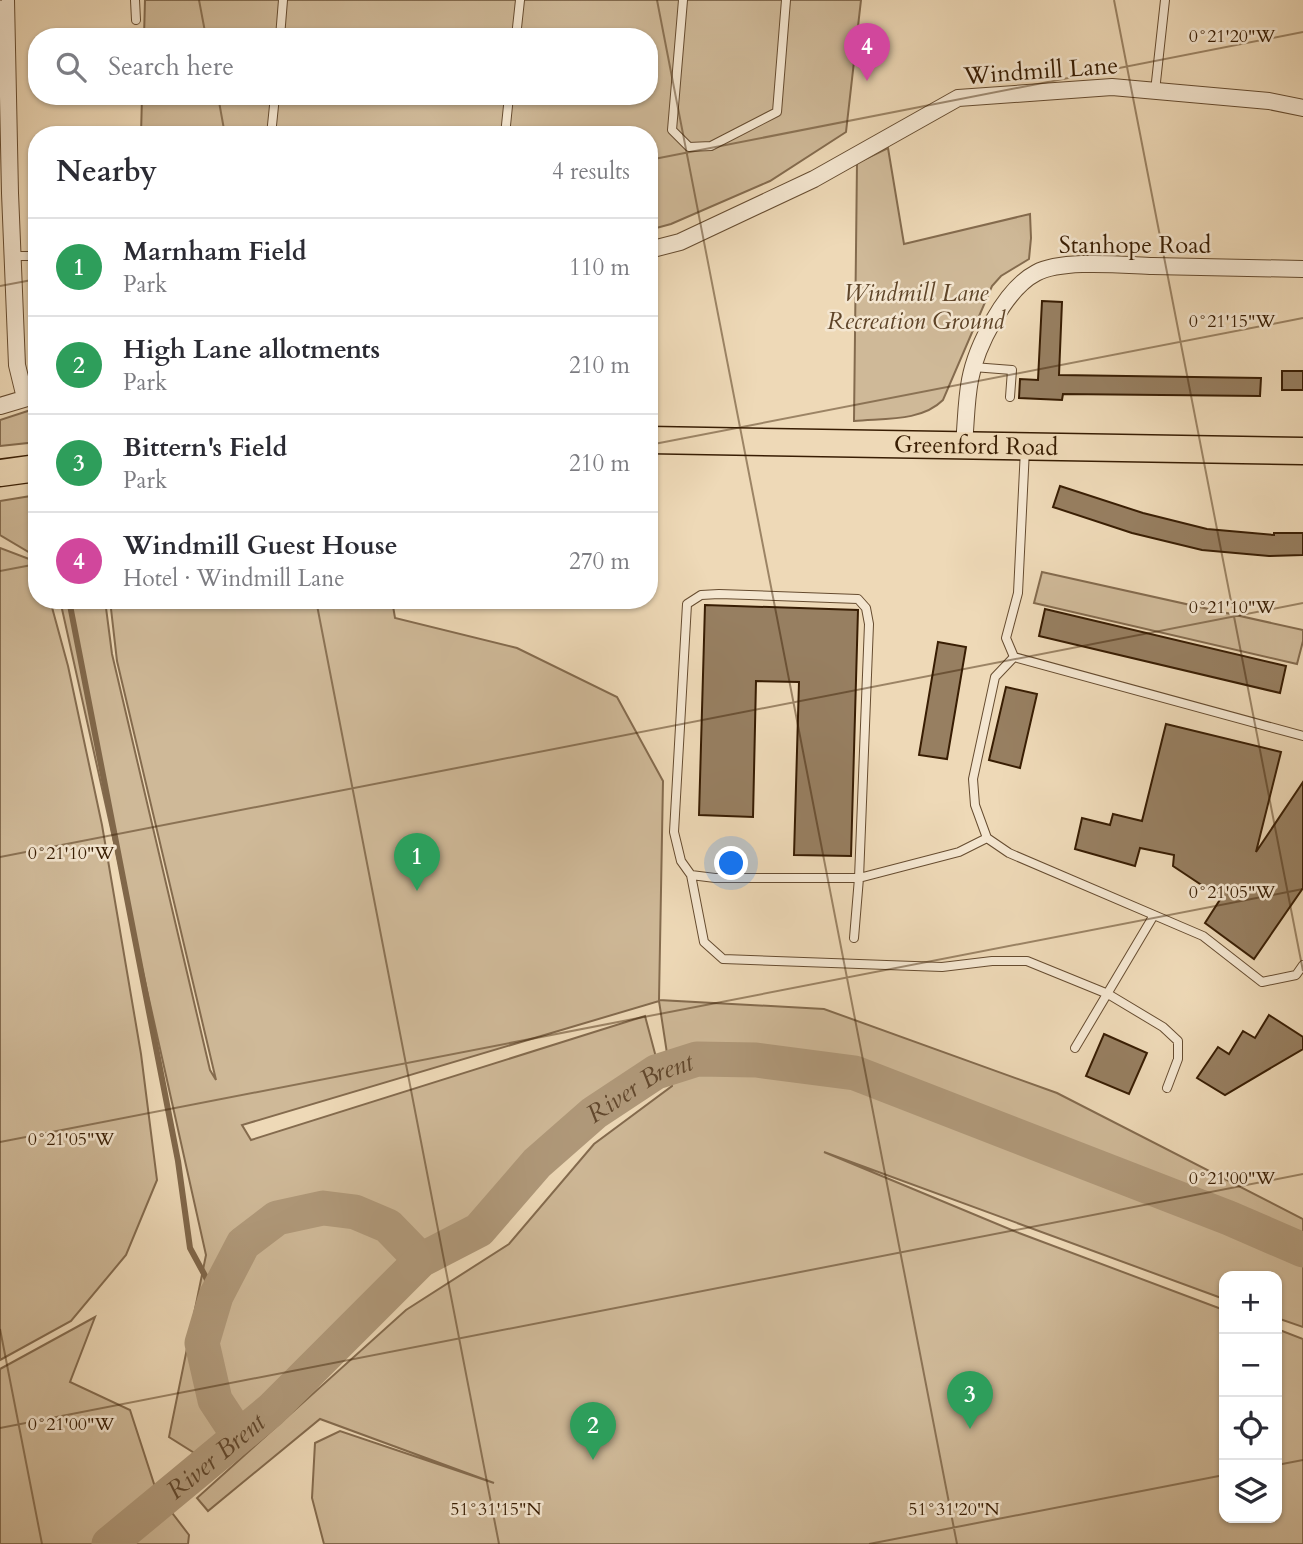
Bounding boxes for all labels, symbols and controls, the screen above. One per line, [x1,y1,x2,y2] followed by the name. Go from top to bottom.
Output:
[844,23,890,81] pin: 4
[1189,24,1275,49] text: 0°21'20"W
[28,28,658,105] search box
[52,48,90,86] icon: search
[108,49,234,84] text: Search here
[962,49,1119,93] street label: Windmill Lane
[56,151,157,192] text: Nearby
[552,156,630,187] text: 4 results
[1059,229,1212,262] street label: Stanhope Road
[123,234,307,269] text: Marnham Field
[73,252,85,283] text: 1
[569,252,630,283] text: 110 m
[123,269,167,300] text: Park
[827,277,1006,338] park label: Windmill Lane Recreation Ground
[1189,309,1275,334] text: 0°21'15"W
[123,332,380,367] text: High Lane allotments
[73,350,85,381] text: 2
[569,350,630,381] text: 210 m
[123,367,167,398] text: Park
[894,428,1059,463] street label: Greenford Road
[123,430,287,465] text: Bittern's Field
[73,448,85,479] text: 3
[569,448,630,479] text: 210 m
[123,465,167,496] text: Park
[123,528,398,563] text: Windmill Guest House
[73,546,85,577] text: 4
[569,546,630,577] text: 270 m
[123,563,345,594] text: Hotel · Windmill Lane
[1189,595,1275,620] text: 0°21'10"W
[394,833,440,891] pin: 1
[28,841,114,866] text: 0°21'10"W
[714,846,748,880] your location
[1189,880,1275,905] text: 0°21'05"W
[579,1044,698,1131] water label: River Brent
[28,1127,114,1152] text: 0°21'05"W
[1189,1166,1275,1191] text: 0°21'00"W
[1219,1271,1282,1523] map controls
[1219,1271,1282,1334] button: +
[1219,1334,1282,1397] button: −
[947,1371,993,1429] pin: 3
[1219,1397,1282,1460] button: locate
[570,1402,616,1460] pin: 2
[159,1405,272,1507] water label: River Brent
[28,1412,114,1437] text: 0°21'00"W
[1219,1460,1282,1523] button: layers
[450,1497,542,1522] text: 51°31'15"N
[908,1497,1000,1522] text: 51°31'20"N

